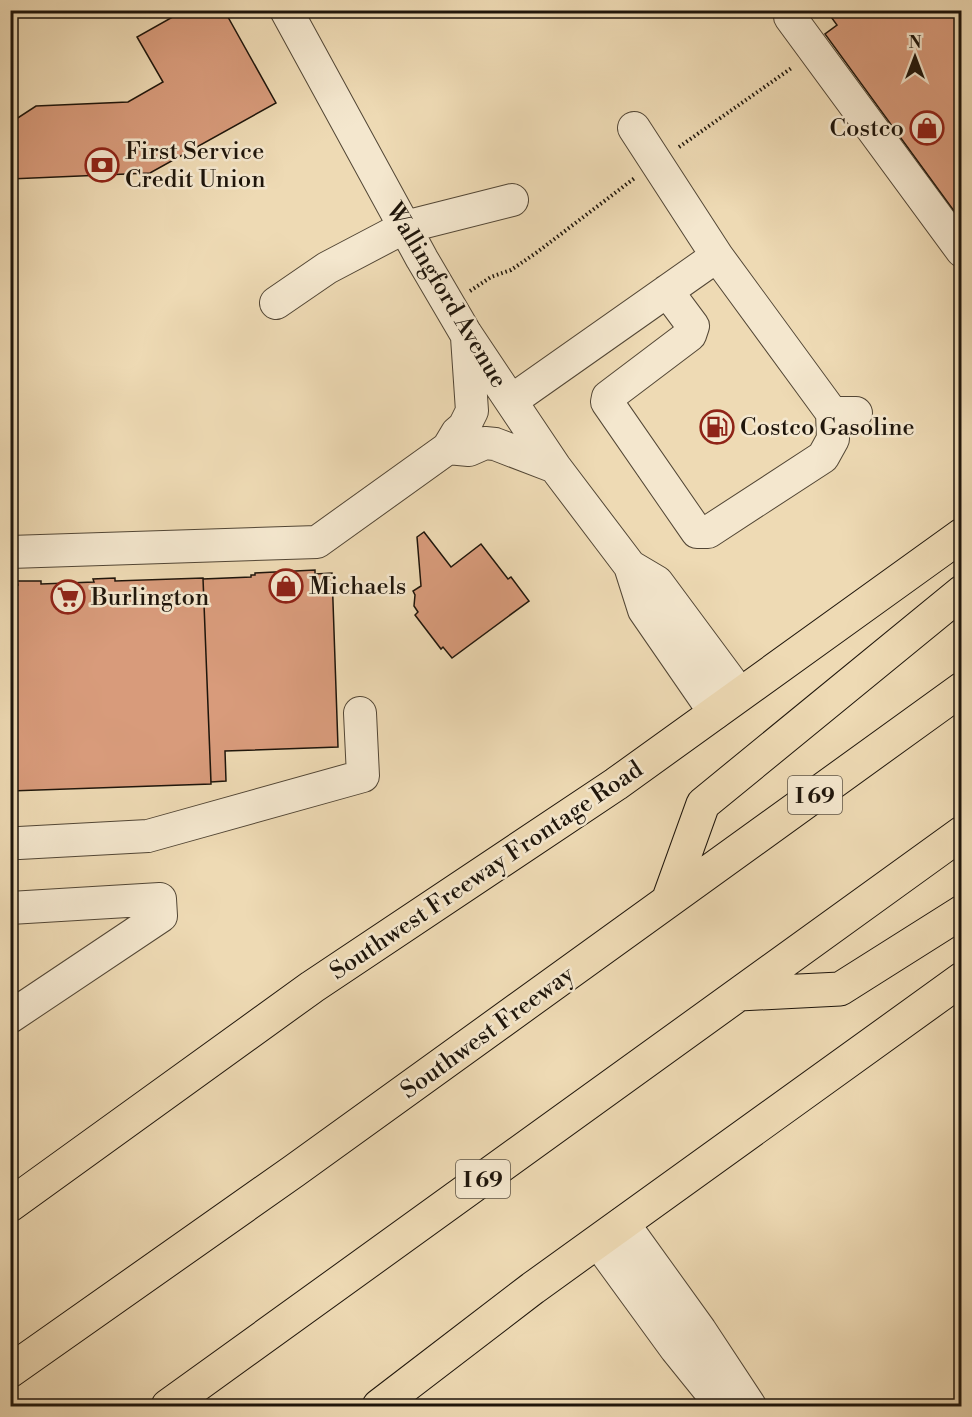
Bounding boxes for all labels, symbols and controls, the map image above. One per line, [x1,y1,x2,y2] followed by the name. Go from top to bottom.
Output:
[885,27,945,87] north arrow
[909,33,922,53] text: N
[909,110,945,146] shop icon: Costco
[830,114,904,144] place label: Costco
[125,137,266,195] place label: First Service Credit Union
[84,147,120,183] bank icon: First Service Credit Union
[378,197,513,394] street label: Wallingford Avenue
[699,409,735,445] fuel station icon: Costco Gasoline
[740,413,915,443] place label: Costco Gasoline
[268,568,304,604] shop icon: Michaels
[309,572,406,602] place label: Michaels
[50,579,86,615] supermarket icon: Burlington
[90,583,209,613] place label: Burlington
[324,754,649,987] street label: Southwest Freeway Frontage Road
[788,776,842,814] road number: I 69
[395,960,580,1106] street label: Southwest Freeway
[456,1160,510,1198] road number: I 69

